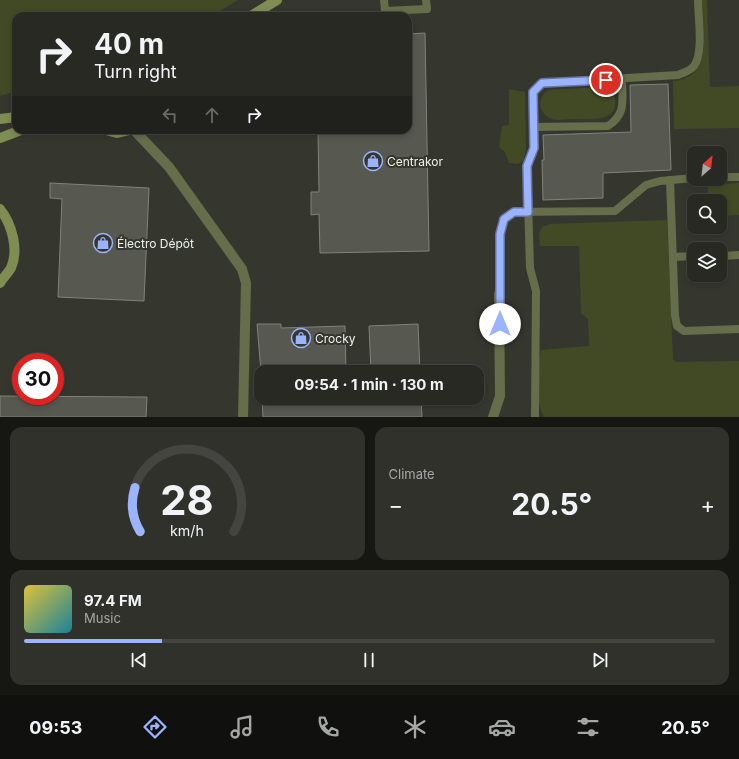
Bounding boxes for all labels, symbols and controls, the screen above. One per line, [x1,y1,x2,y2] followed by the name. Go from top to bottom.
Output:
[94,27,164,61] text: 40 m
[28,28,80,80] icon: right
[94,61,177,82] text: Turn right
[589,63,623,97] pin
[595,69,617,91] icon: arrive
[159,104,181,126] icon: left
[201,104,223,126] icon: ahead
[243,104,265,126] icon: right
[687,146,727,186] north arrow
[687,146,727,282] map controls
[362,150,384,172] shop icon: Centrakor
[387,154,444,169] place label: Centrakor
[687,194,727,234] button: search
[92,232,114,254] shop icon: Électro Dépôt
[117,236,194,251] place label: Électro Dépôt
[687,242,727,282] button: layers
[479,303,521,345] position arrow
[290,327,312,349] shop icon: Crocky
[315,331,356,346] place label: Crocky
[12,353,64,405] speed limit sign: 30
[294,375,444,394] text: 09:54 · 1 min · 130 m
[389,466,435,482] text: Climate
[161,474,214,524] text: 28
[511,486,592,522] text: 20.5°
[389,492,403,518] text: −
[700,492,715,518] text: +
[170,521,204,538] text: km/h
[84,591,142,610] text: 97.4 FM
[84,610,121,626] text: Music
[128,649,150,671] icon: previous
[358,649,380,671] icon: pause
[589,649,611,671] icon: next
[141,713,169,741] icon: directions
[228,713,256,741] icon: music
[314,713,342,741] icon: phone
[401,713,429,741] icon: climate
[488,713,516,741] icon: car
[574,713,602,741] icon: filters
[29,717,82,738] text: 09:53
[661,717,710,738] text: 20.5°

